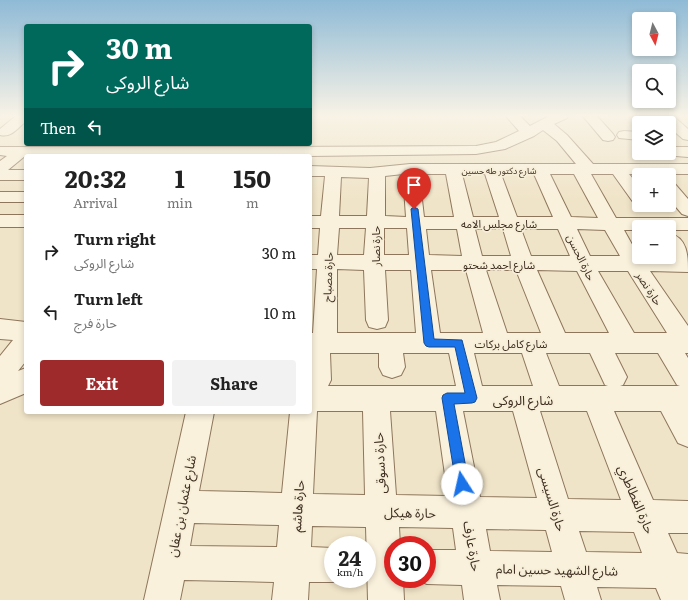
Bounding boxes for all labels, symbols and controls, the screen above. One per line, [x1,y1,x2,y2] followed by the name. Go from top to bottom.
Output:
[632,12,676,56] north arrow
[632,12,676,264] map controls
[106,26,172,68] text: 30 m
[40,40,92,92] icon: right
[632,64,676,108] button: search
[106,68,189,95] text: شارع الروكى
[40,116,76,139] text: Then
[84,116,106,138] icon: left
[632,116,676,160] button: layers
[65,160,126,195] text: 20:32
[175,160,185,195] text: 1
[233,160,271,195] text: 150
[461,163,537,178] street label: شارع دكتور طه حسين
[397,168,431,209] pin
[632,168,676,212] button: +
[403,174,425,196] icon: arrive
[73,193,118,212] text: Arrival
[167,193,192,212] text: min
[246,193,259,212] text: m
[461,215,537,232] street label: شارع مجلس الامه
[632,220,676,264] button: −
[367,225,383,267] street label: حارة نصار
[74,227,156,250] text: Turn right
[564,231,600,283] street label: حارة الحسن
[40,241,62,263] icon: right
[262,241,296,264] text: 30 m
[318,251,337,302] street label: حارة مصباح
[74,253,134,272] text: شارع الروكى
[463,256,535,273] street label: شارع احمد شحتو
[632,267,667,309] street label: حارة نصر
[74,287,143,310] text: Turn left
[40,301,62,323] icon: left
[264,301,296,324] text: 10 m
[74,313,117,332] text: حارة فرج
[475,335,548,352] street label: شارع كامل بركات
[40,360,164,406] button: Exit
[172,360,296,406] button: Share
[493,390,553,411] street label: شارع الروكى
[368,431,390,494] street label: حارة دسوقى
[162,453,202,559] street label: شارع عثمان بن عفان
[612,462,660,538] street label: حارة الفطاطري
[441,463,483,505] position arrow
[534,464,572,534] street label: حارة السيسى
[286,479,310,533] street label: حارة هاشم
[384,502,436,522] street label: حارة هيكل
[459,519,487,573] street label: حارة عارف
[384,536,436,588] speed limit sign: 30
[339,542,361,572] text: 24
[496,558,618,582] street label: شارع الشهيد حسين امام
[337,564,363,579] text: km/h

